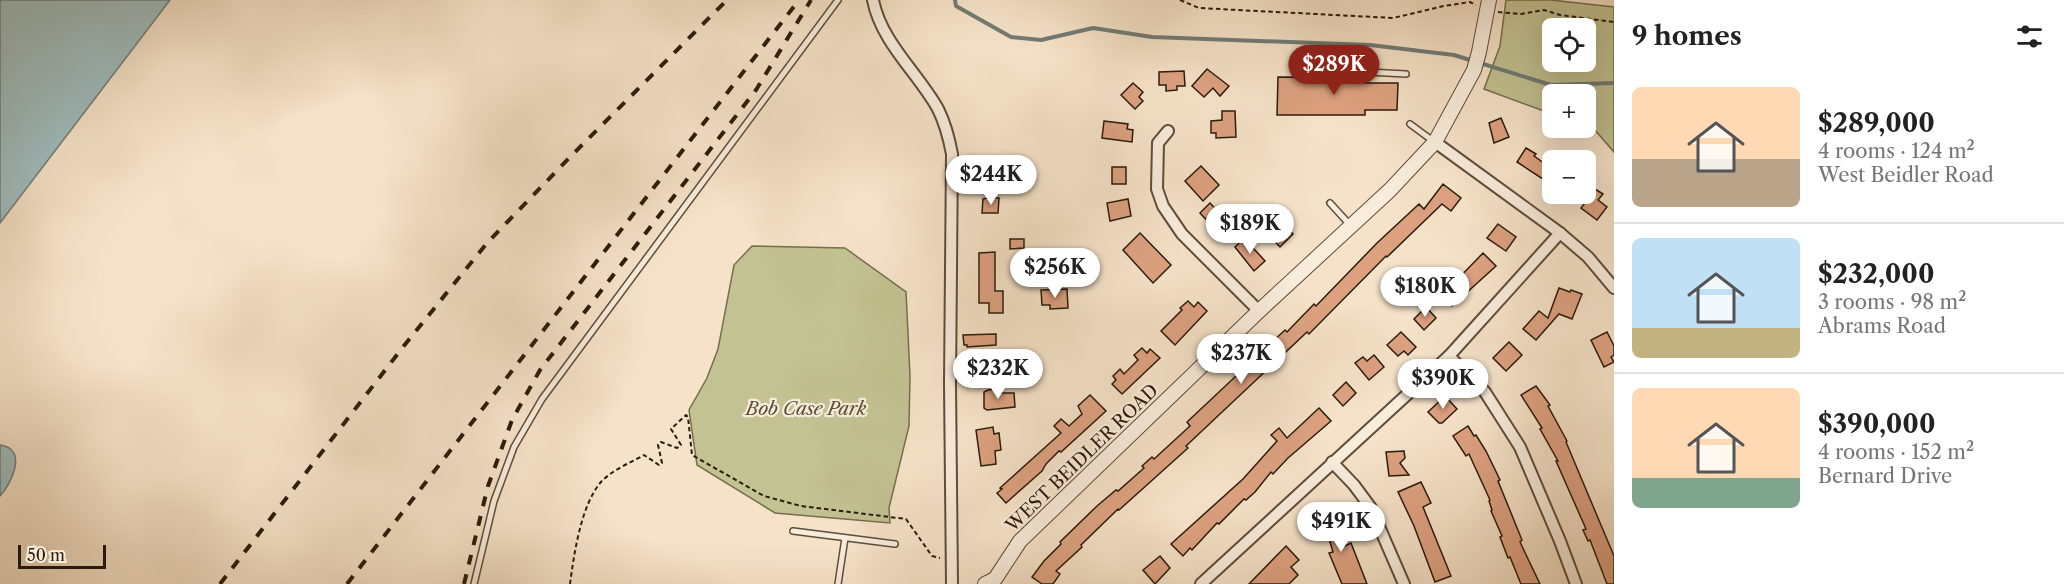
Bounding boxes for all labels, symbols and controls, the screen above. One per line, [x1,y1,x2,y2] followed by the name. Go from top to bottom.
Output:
[1542,18,1596,204] map controls
[1542,18,1596,72] button: locate
[1632,20,1742,52] text: 9 homes
[2013,20,2046,53] icon: filters
[1292,45,1376,96] pin: $289K
[1302,52,1366,76] text: $289K
[1542,84,1596,138] button: +
[1818,107,1935,139] text: $289,000
[1680,111,1752,183] icon: home
[1818,139,1975,163] text: 4 rooms · 124 m²
[1542,150,1596,204] button: −
[949,155,1033,206] pin: $244K
[960,162,1022,186] text: $244K
[1818,163,1994,187] text: West Beidler Road
[1208,204,1292,255] pin: $189K
[1220,211,1280,235] text: $189K
[1013,248,1097,299] pin: $256K
[1024,255,1086,279] text: $256K
[1818,258,1934,290] text: $232,000
[1680,262,1752,334] icon: home
[1383,267,1467,318] pin: $180K
[1394,274,1456,298] text: $180K
[1818,290,1966,314] text: 3 rooms · 98 m²
[1818,314,1946,338] text: Abrams Road
[1199,334,1283,385] pin: $237K
[1211,341,1271,365] text: $237K
[956,349,1040,400] pin: $232K
[967,356,1029,380] text: $232K
[1401,359,1485,410] pin: $390K
[1411,366,1475,390] text: $390K
[1000,379,1163,537] street label: WEST BEIDLER ROAD
[744,398,867,420] park label: Bob Case Park
[1818,408,1936,440] text: $390,000
[1680,412,1752,484] icon: home
[1818,440,1974,464] text: 4 rooms · 152 m²
[1818,464,1952,488] text: Bernard Drive
[1299,502,1383,553] pin: $491K
[1311,509,1371,533] text: $491K
[18,542,106,570] scale bar
[27,545,65,565] text: 50 m

